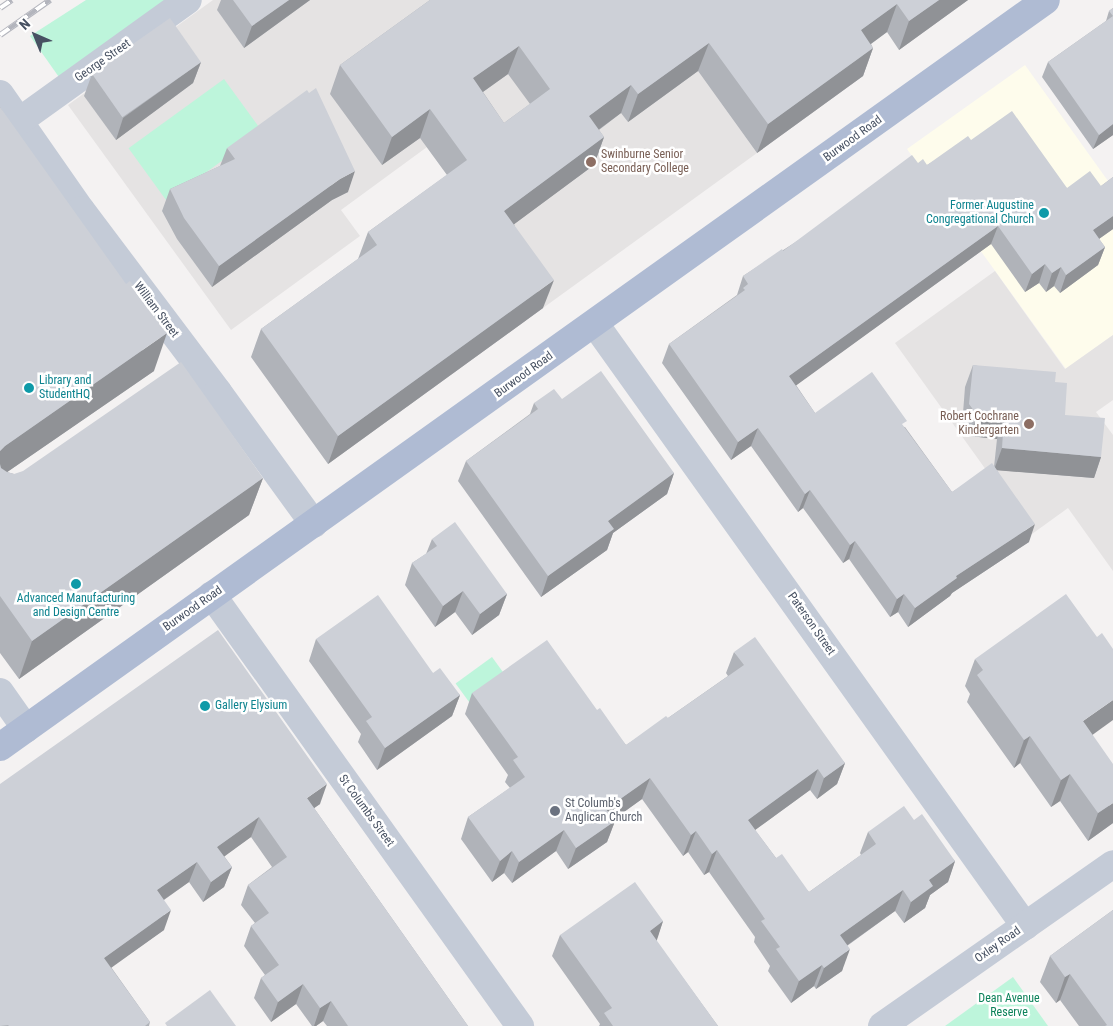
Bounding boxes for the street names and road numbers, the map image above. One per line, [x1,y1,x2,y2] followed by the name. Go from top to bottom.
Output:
[72,37,134,85] street label: George Street
[821,113,885,165] street label: Burwood Road
[130,279,182,341] street label: William Street
[492,349,556,401] street label: Burwood Road
[161,583,225,635] street label: Burwood Road
[784,590,838,658] street label: Paterson Street
[335,772,397,850] street label: St Columbs Street
[972,924,1024,966] street label: Oxley Road

